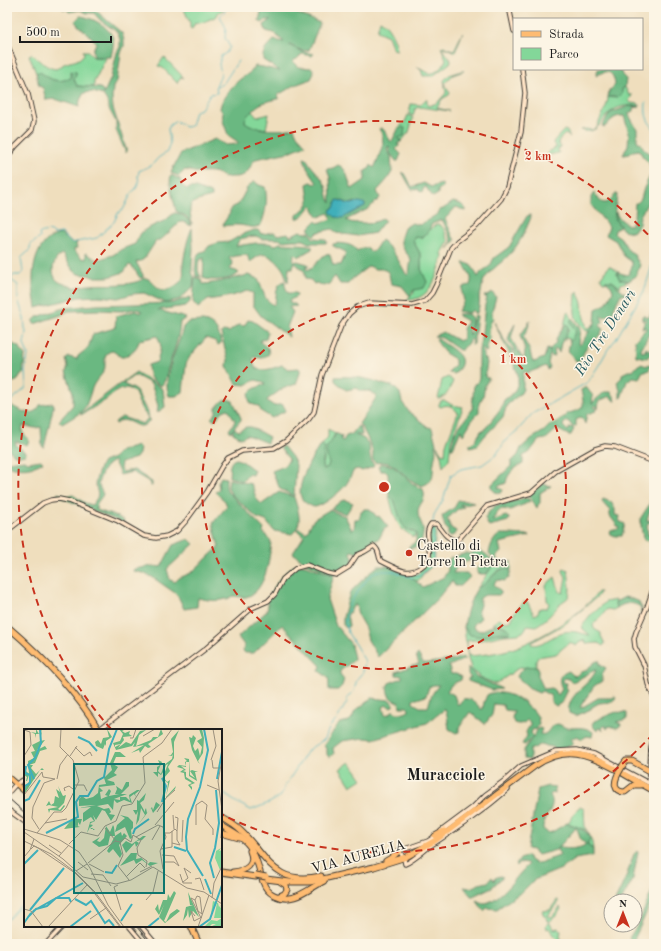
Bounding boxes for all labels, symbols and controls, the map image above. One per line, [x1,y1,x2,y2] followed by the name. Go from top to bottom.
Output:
[20,18,111,44] scale bar
[513,18,643,70] legend
[26,26,60,39] text: 500 m
[549,29,584,41] text: Strada
[549,49,579,61] text: Parco
[525,151,552,163] text: 2 km
[572,287,640,379] water label: Rio Tre Denari
[500,354,527,366] text: 1 km
[377,480,391,494] centre of rings
[417,539,507,569] place label: Castello di Torre in Pietra
[404,548,414,558] marker: Castello di Torre in Pietra
[24,729,222,927] inset map
[407,768,485,784] district label: Muracciole
[310,838,407,876] street label: VIA AURELIA
[603,893,643,933] north arrow
[619,899,628,910] text: N

